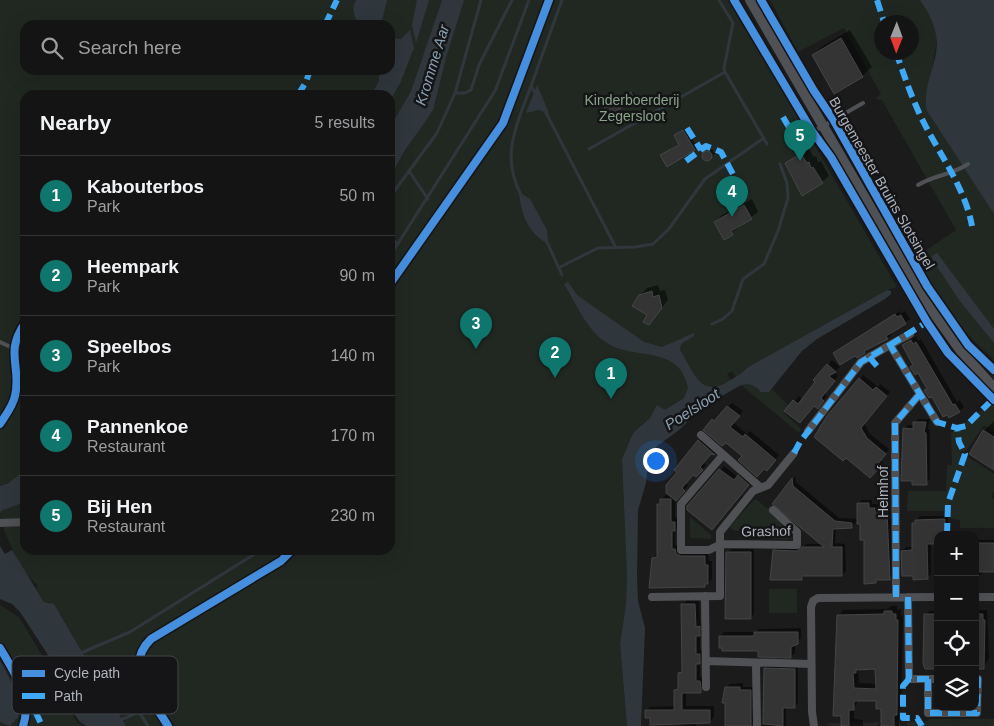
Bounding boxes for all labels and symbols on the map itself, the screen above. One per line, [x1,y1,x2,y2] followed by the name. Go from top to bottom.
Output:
[874,15,919,60] north arrow
[412,22,453,107] water label: Kromme Aar
[585,92,679,124] park label: Kinderboerderij Zegersloot
[826,94,938,272] street label: Burgemeester Bruins Slotsingel
[784,120,816,161] pin: 5
[716,176,748,217] pin: 4
[460,308,492,349] pin: 3
[539,337,571,378] pin: 2
[595,358,627,399] pin: 1
[661,385,723,433] water label: Poelsloot
[643,448,669,474] your location
[875,466,891,518] street label: Helmhof
[741,523,791,539] street label: Grashof
[12,656,178,714] legend
[54,665,120,681] text: Cycle path
[54,688,83,704] text: Path

